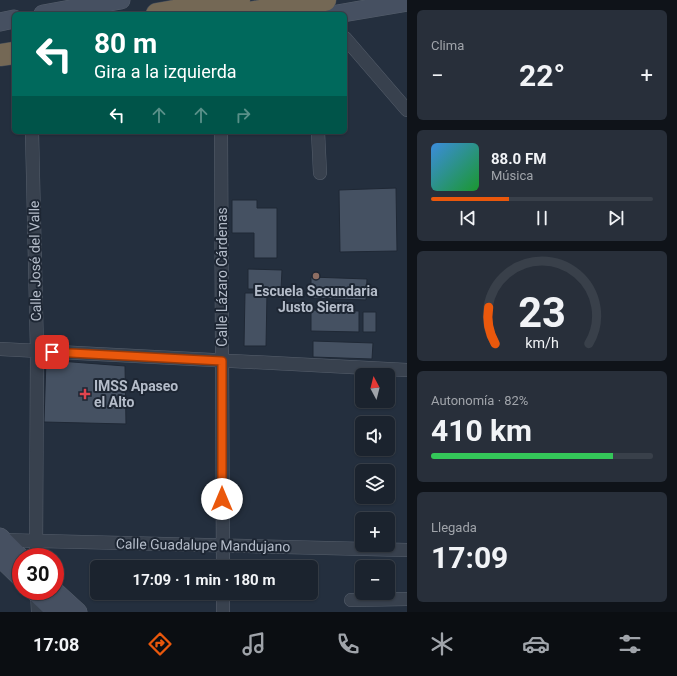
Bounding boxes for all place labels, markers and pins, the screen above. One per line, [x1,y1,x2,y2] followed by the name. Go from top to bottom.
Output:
[311,271,321,281] marker: Escuela Secundaria Justo Sierra
[254,283,378,315] place label: Escuela Secundaria Justo Sierra
[35,335,69,369] pin
[94,378,178,410] place label: IMSS Apaseo el Alto
[79,388,91,400] marker: IMSS Apaseo el Alto

